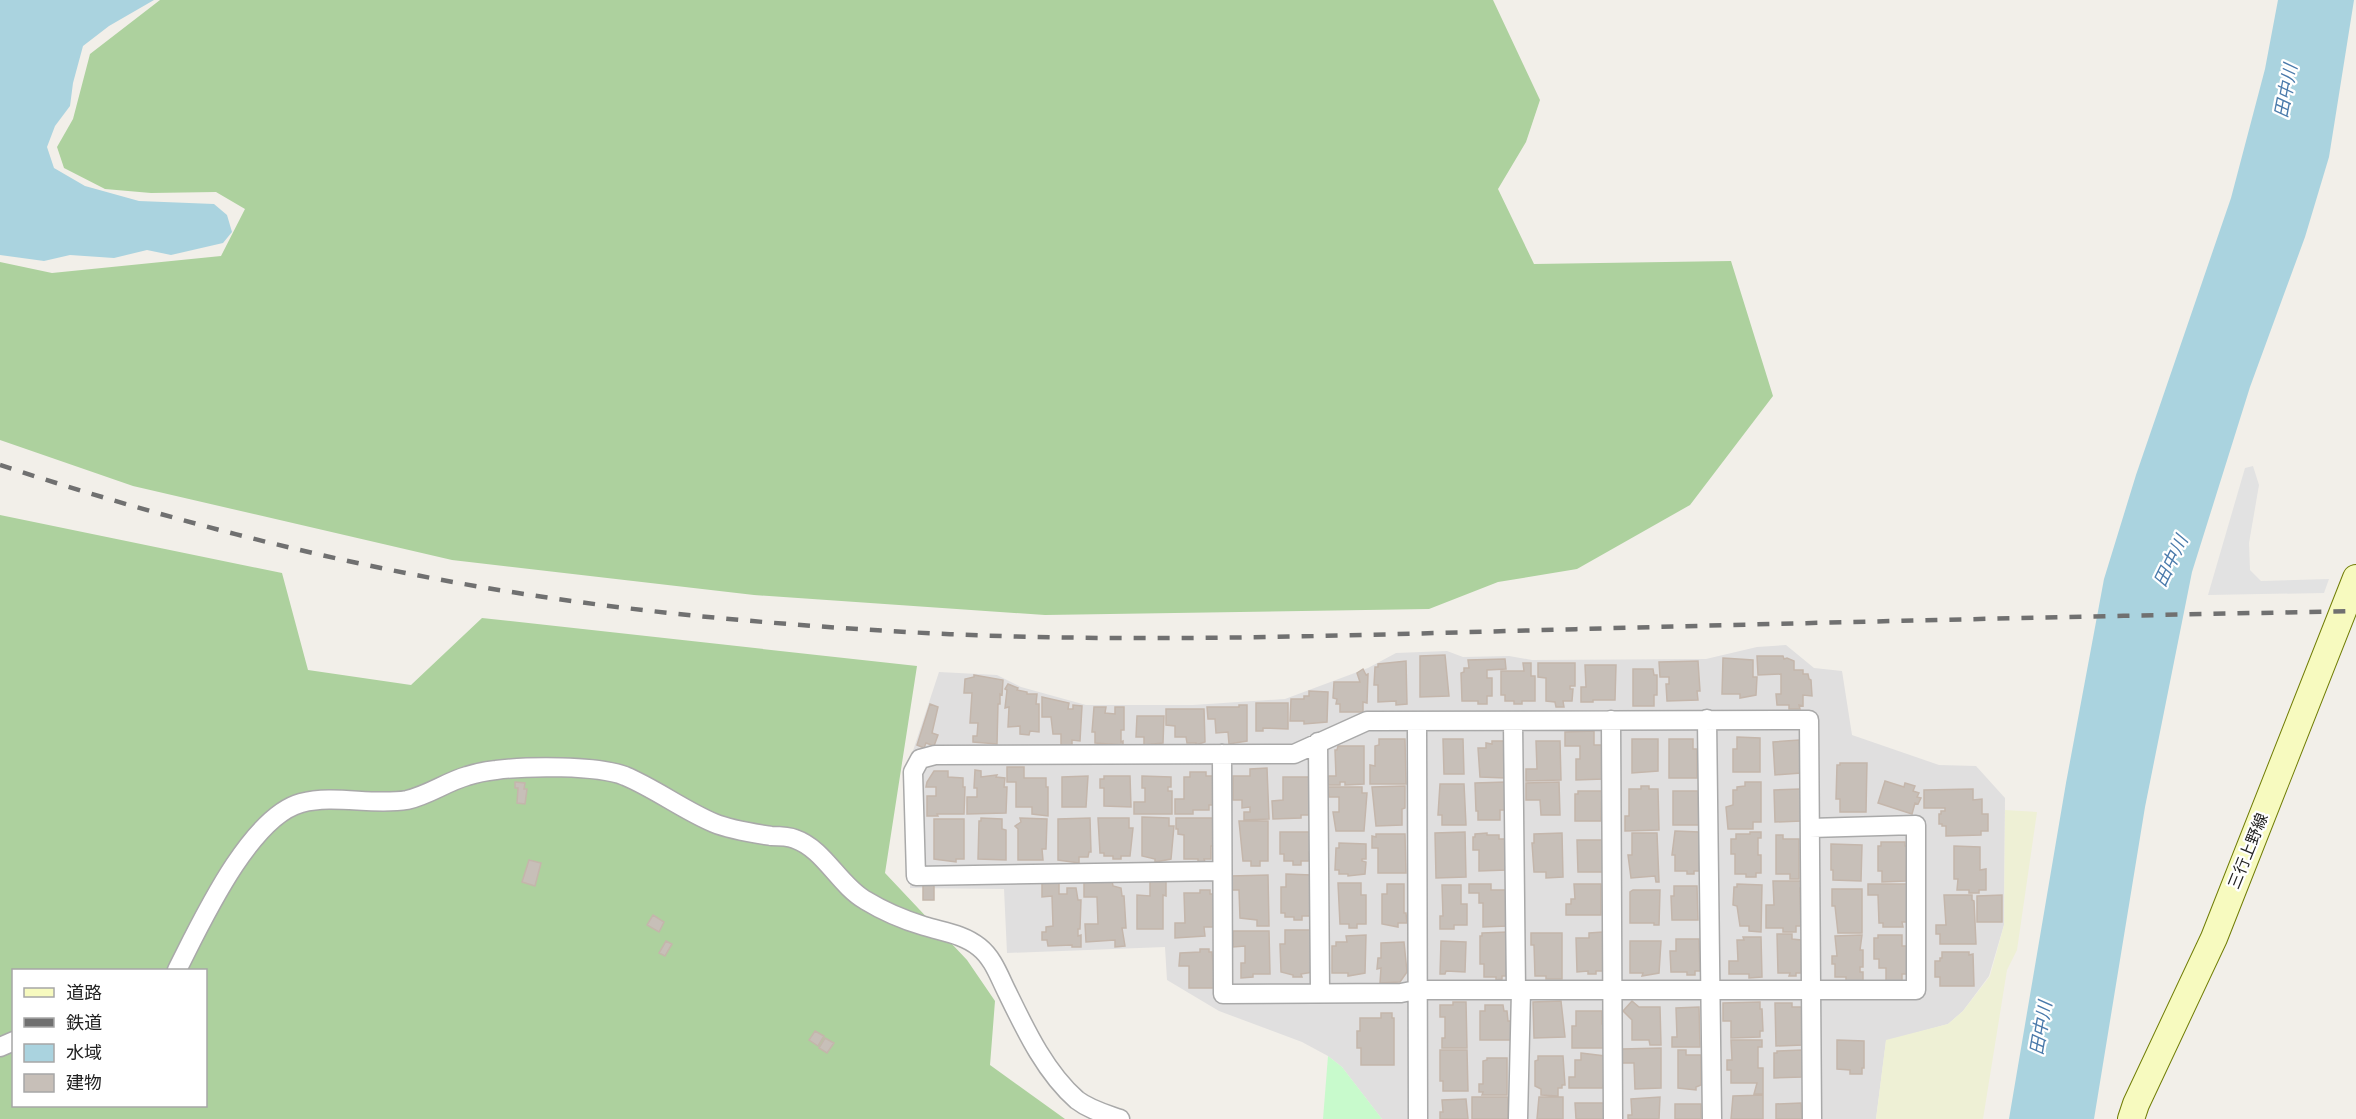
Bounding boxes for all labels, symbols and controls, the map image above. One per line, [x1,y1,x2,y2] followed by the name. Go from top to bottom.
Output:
[2271,61,2301,119] water label: 田中川
[2150,531,2193,590] water label: 田中川
[2225,811,2271,891] street label: 三行上野線
[12,969,207,1107] legend
[66,983,102,1003] text: 道路
[2026,998,2056,1056] water label: 田中川
[66,1013,102,1033] text: 鉄道
[66,1043,102,1063] text: 水域
[66,1073,102,1093] text: 建物

